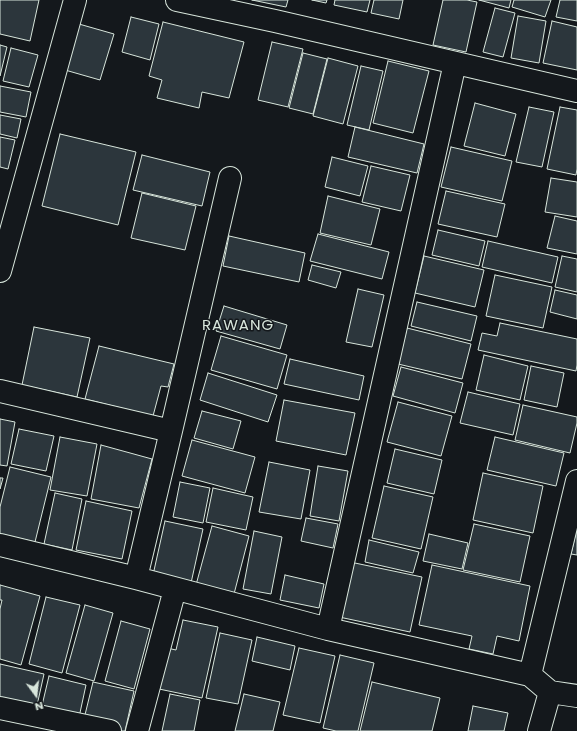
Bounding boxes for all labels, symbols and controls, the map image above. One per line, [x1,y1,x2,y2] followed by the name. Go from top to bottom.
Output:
[202,317,274,335] district label: RAWANG
[16,675,56,715] north arrow
[33,698,45,715] text: N

